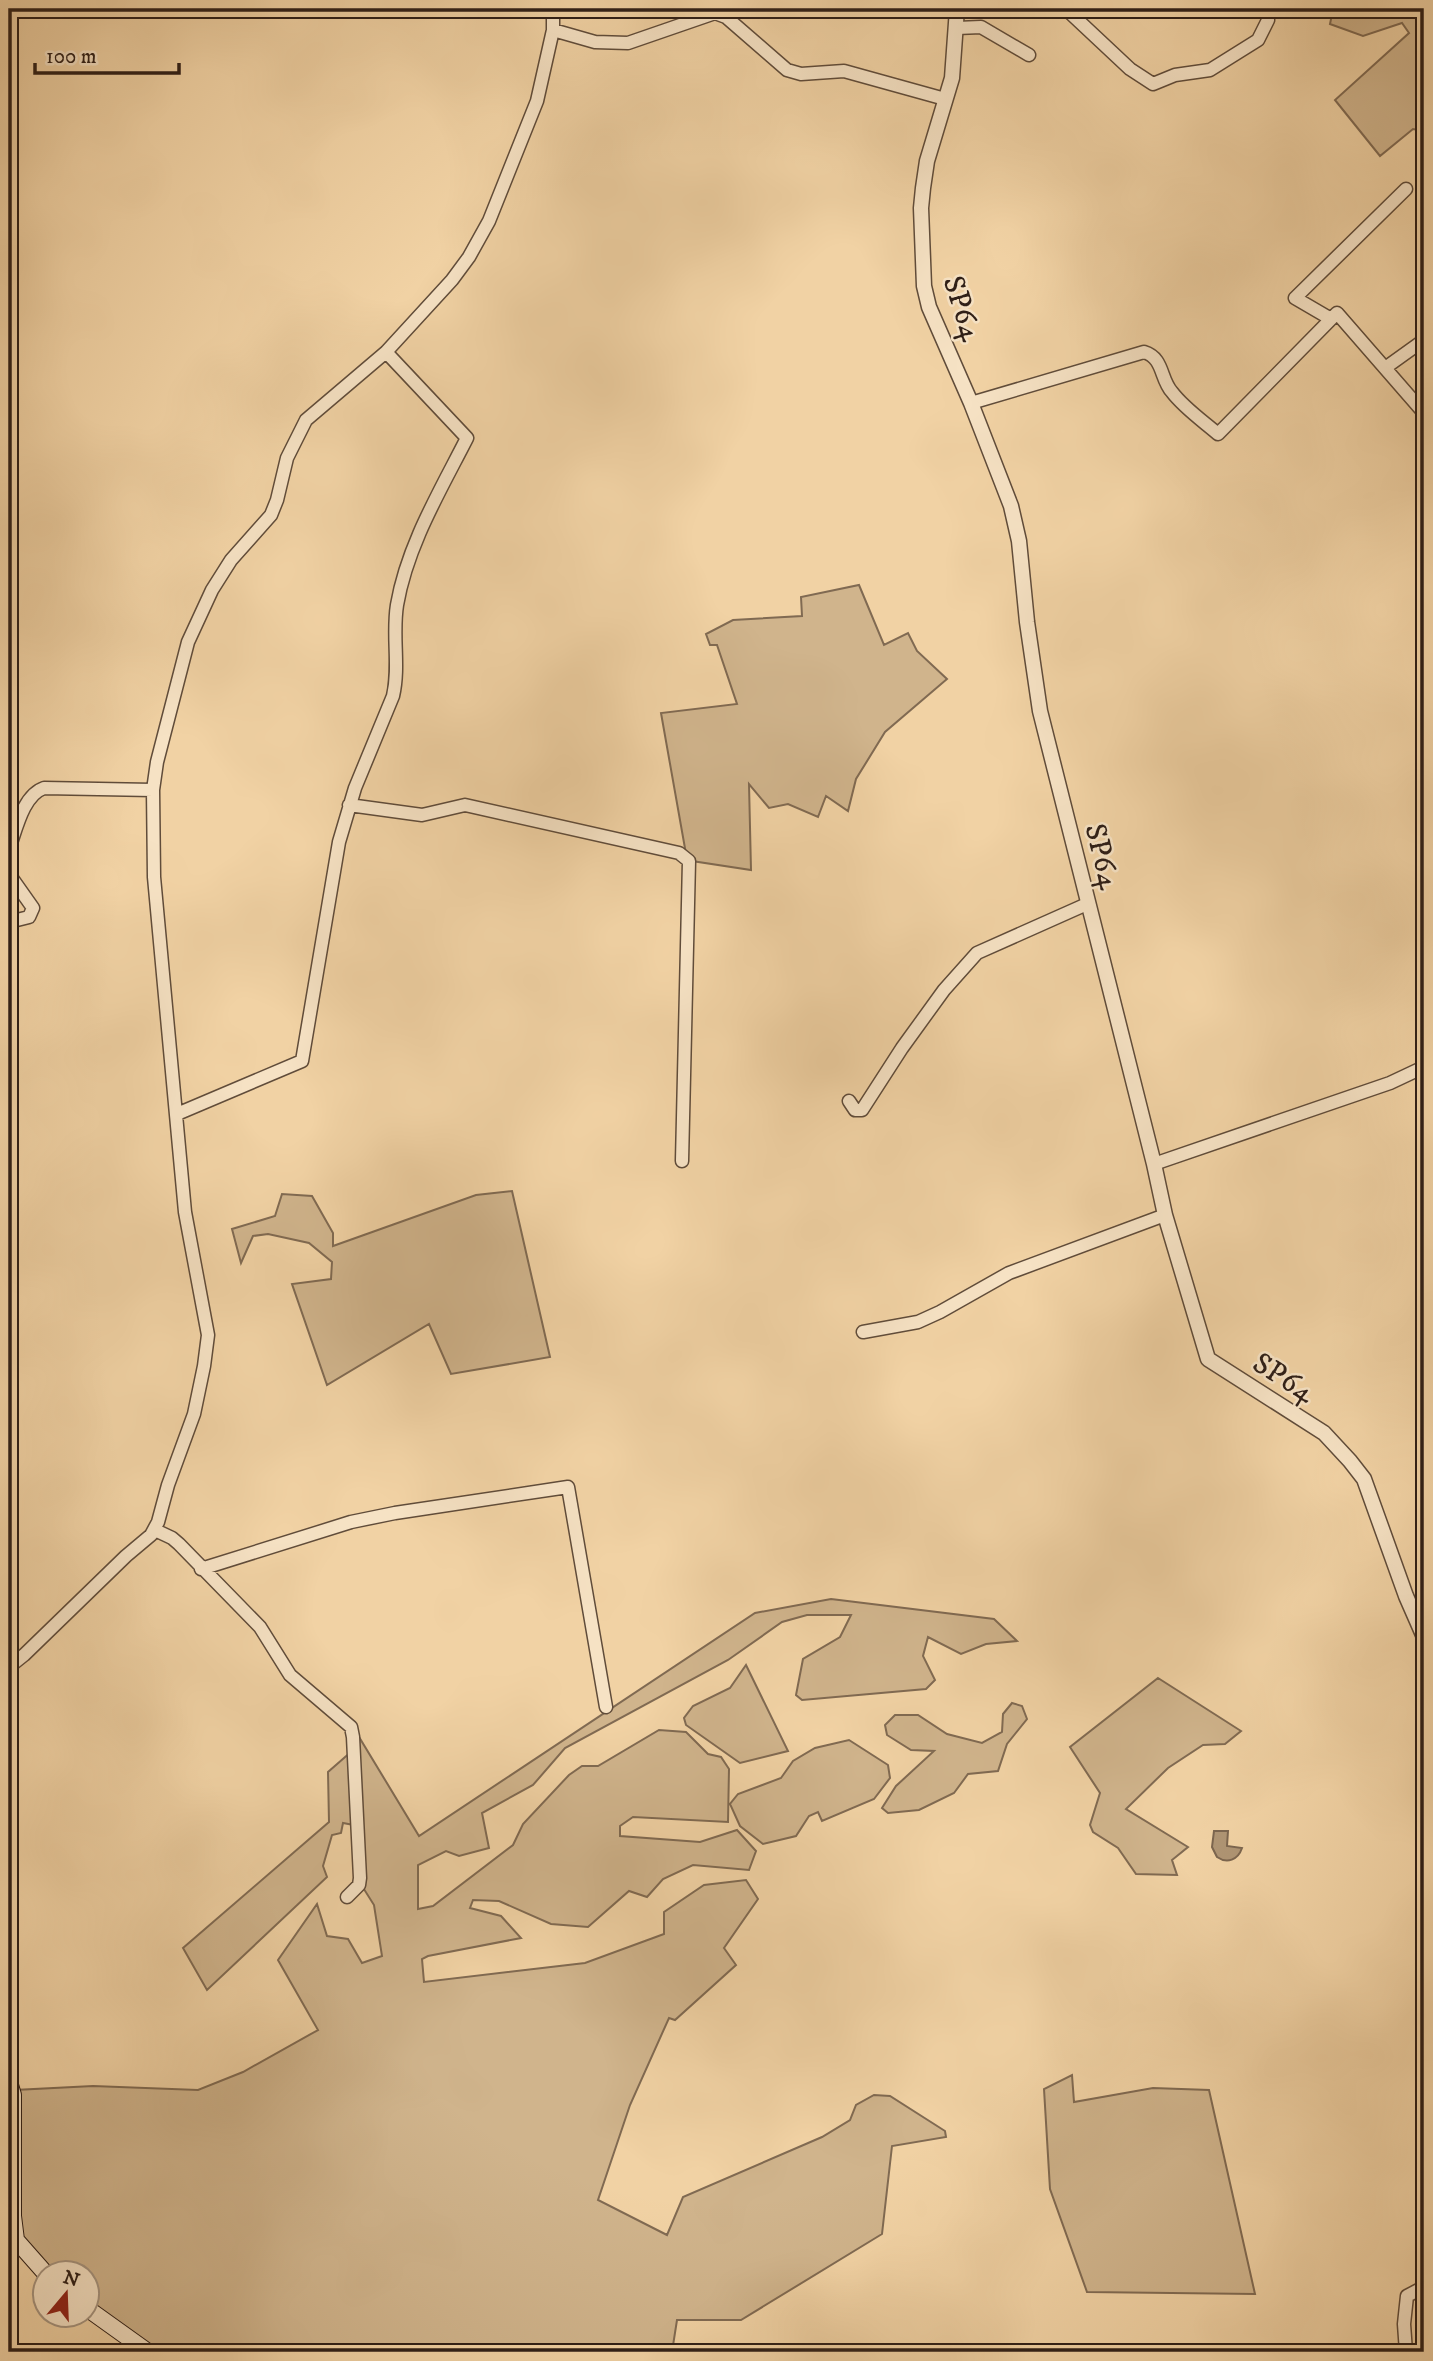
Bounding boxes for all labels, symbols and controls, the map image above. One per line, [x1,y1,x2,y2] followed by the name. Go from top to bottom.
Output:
[35,32,178,76] scale bar
[46,44,97,70] text: 100 m
[934,271,990,346] street label: SP64
[1076,820,1128,894] street label: SP64
[1245,1345,1322,1412] street label: SP64
[32,2260,102,2330] north arrow
[60,2266,83,2293] text: N

